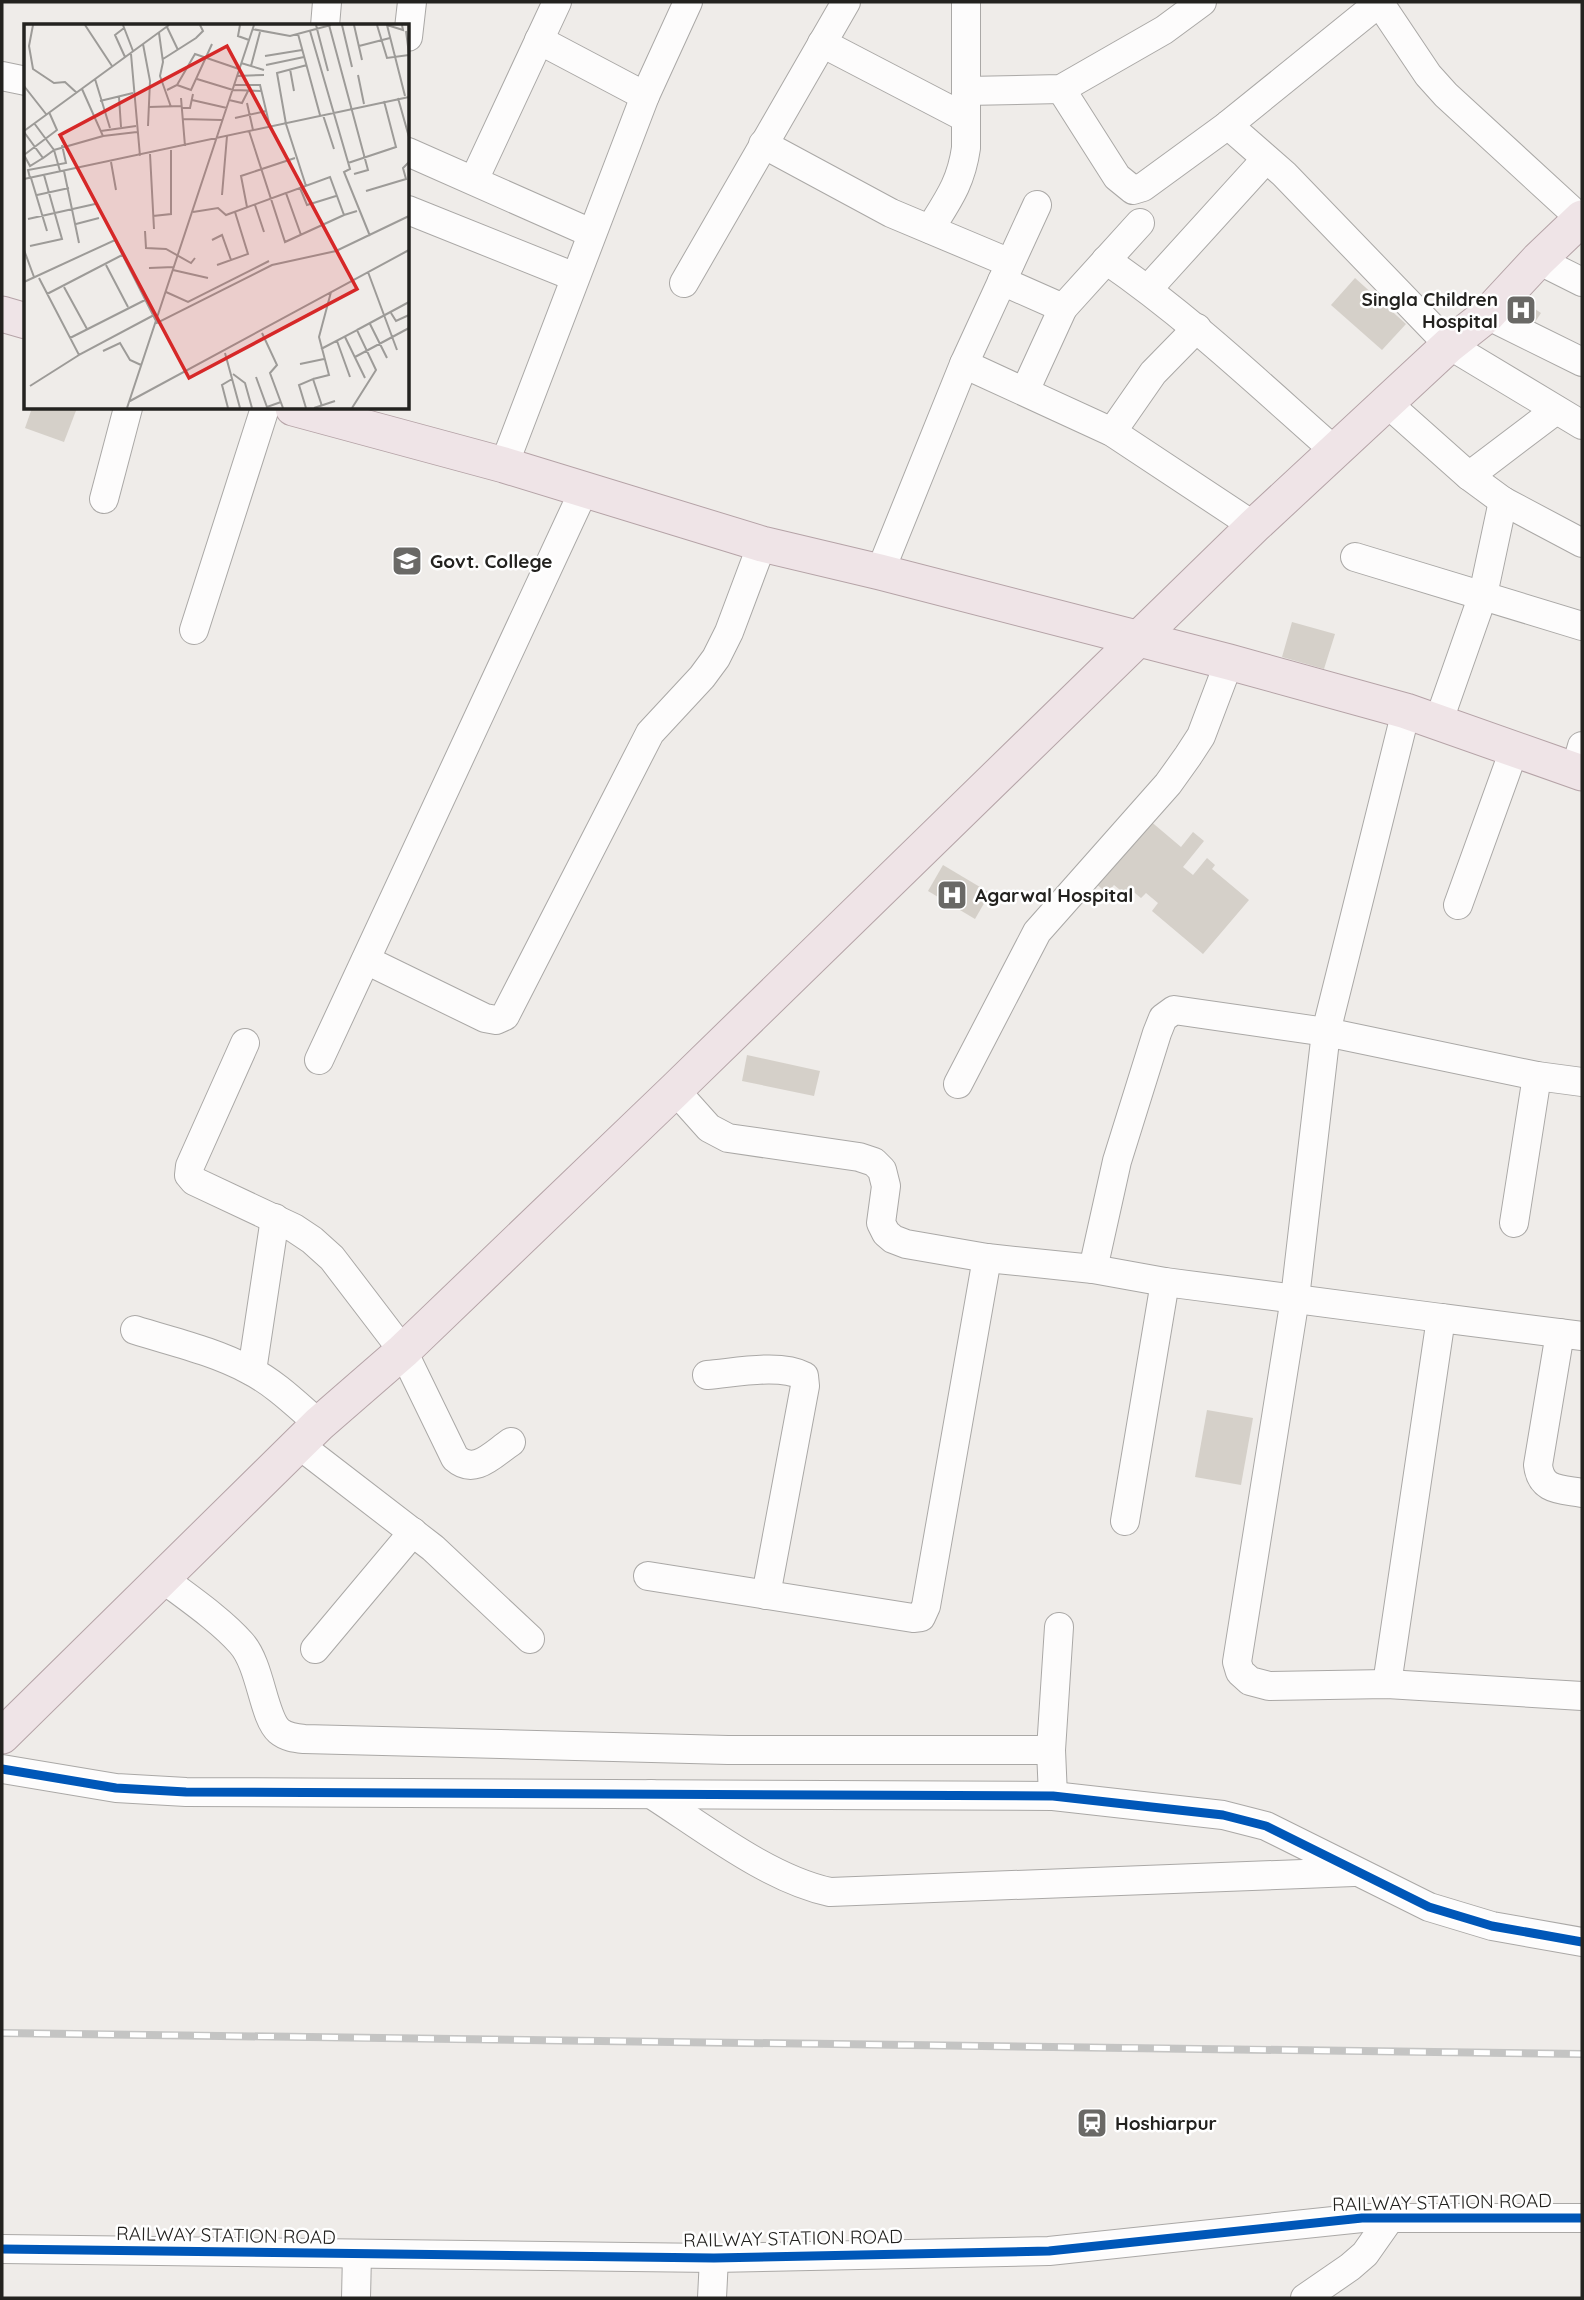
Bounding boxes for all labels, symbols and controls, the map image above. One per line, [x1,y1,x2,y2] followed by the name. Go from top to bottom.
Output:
[24,24,410,410] inset map
[1362,287,1498,333] place label: Singla Children Hospital
[1504,293,1538,327] hospital icon: Singla Children Hospital
[390,544,424,578] school or university icon: Govt. College
[430,549,552,573] place label: Govt. College
[935,878,969,912] hospital icon: Agarwal Hospital
[975,883,1133,907] place label: Agarwal Hospital
[1075,2106,1109,2140] station icon: Hoshiarpur
[1115,2111,1217,2135] place label: Hoshiarpur
[1332,2188,1552,2216] street label: RAILWAY STATION ROAD
[116,2221,336,2249] street label: RAILWAY STATION ROAD
[683,2224,903,2252] street label: RAILWAY STATION ROAD

